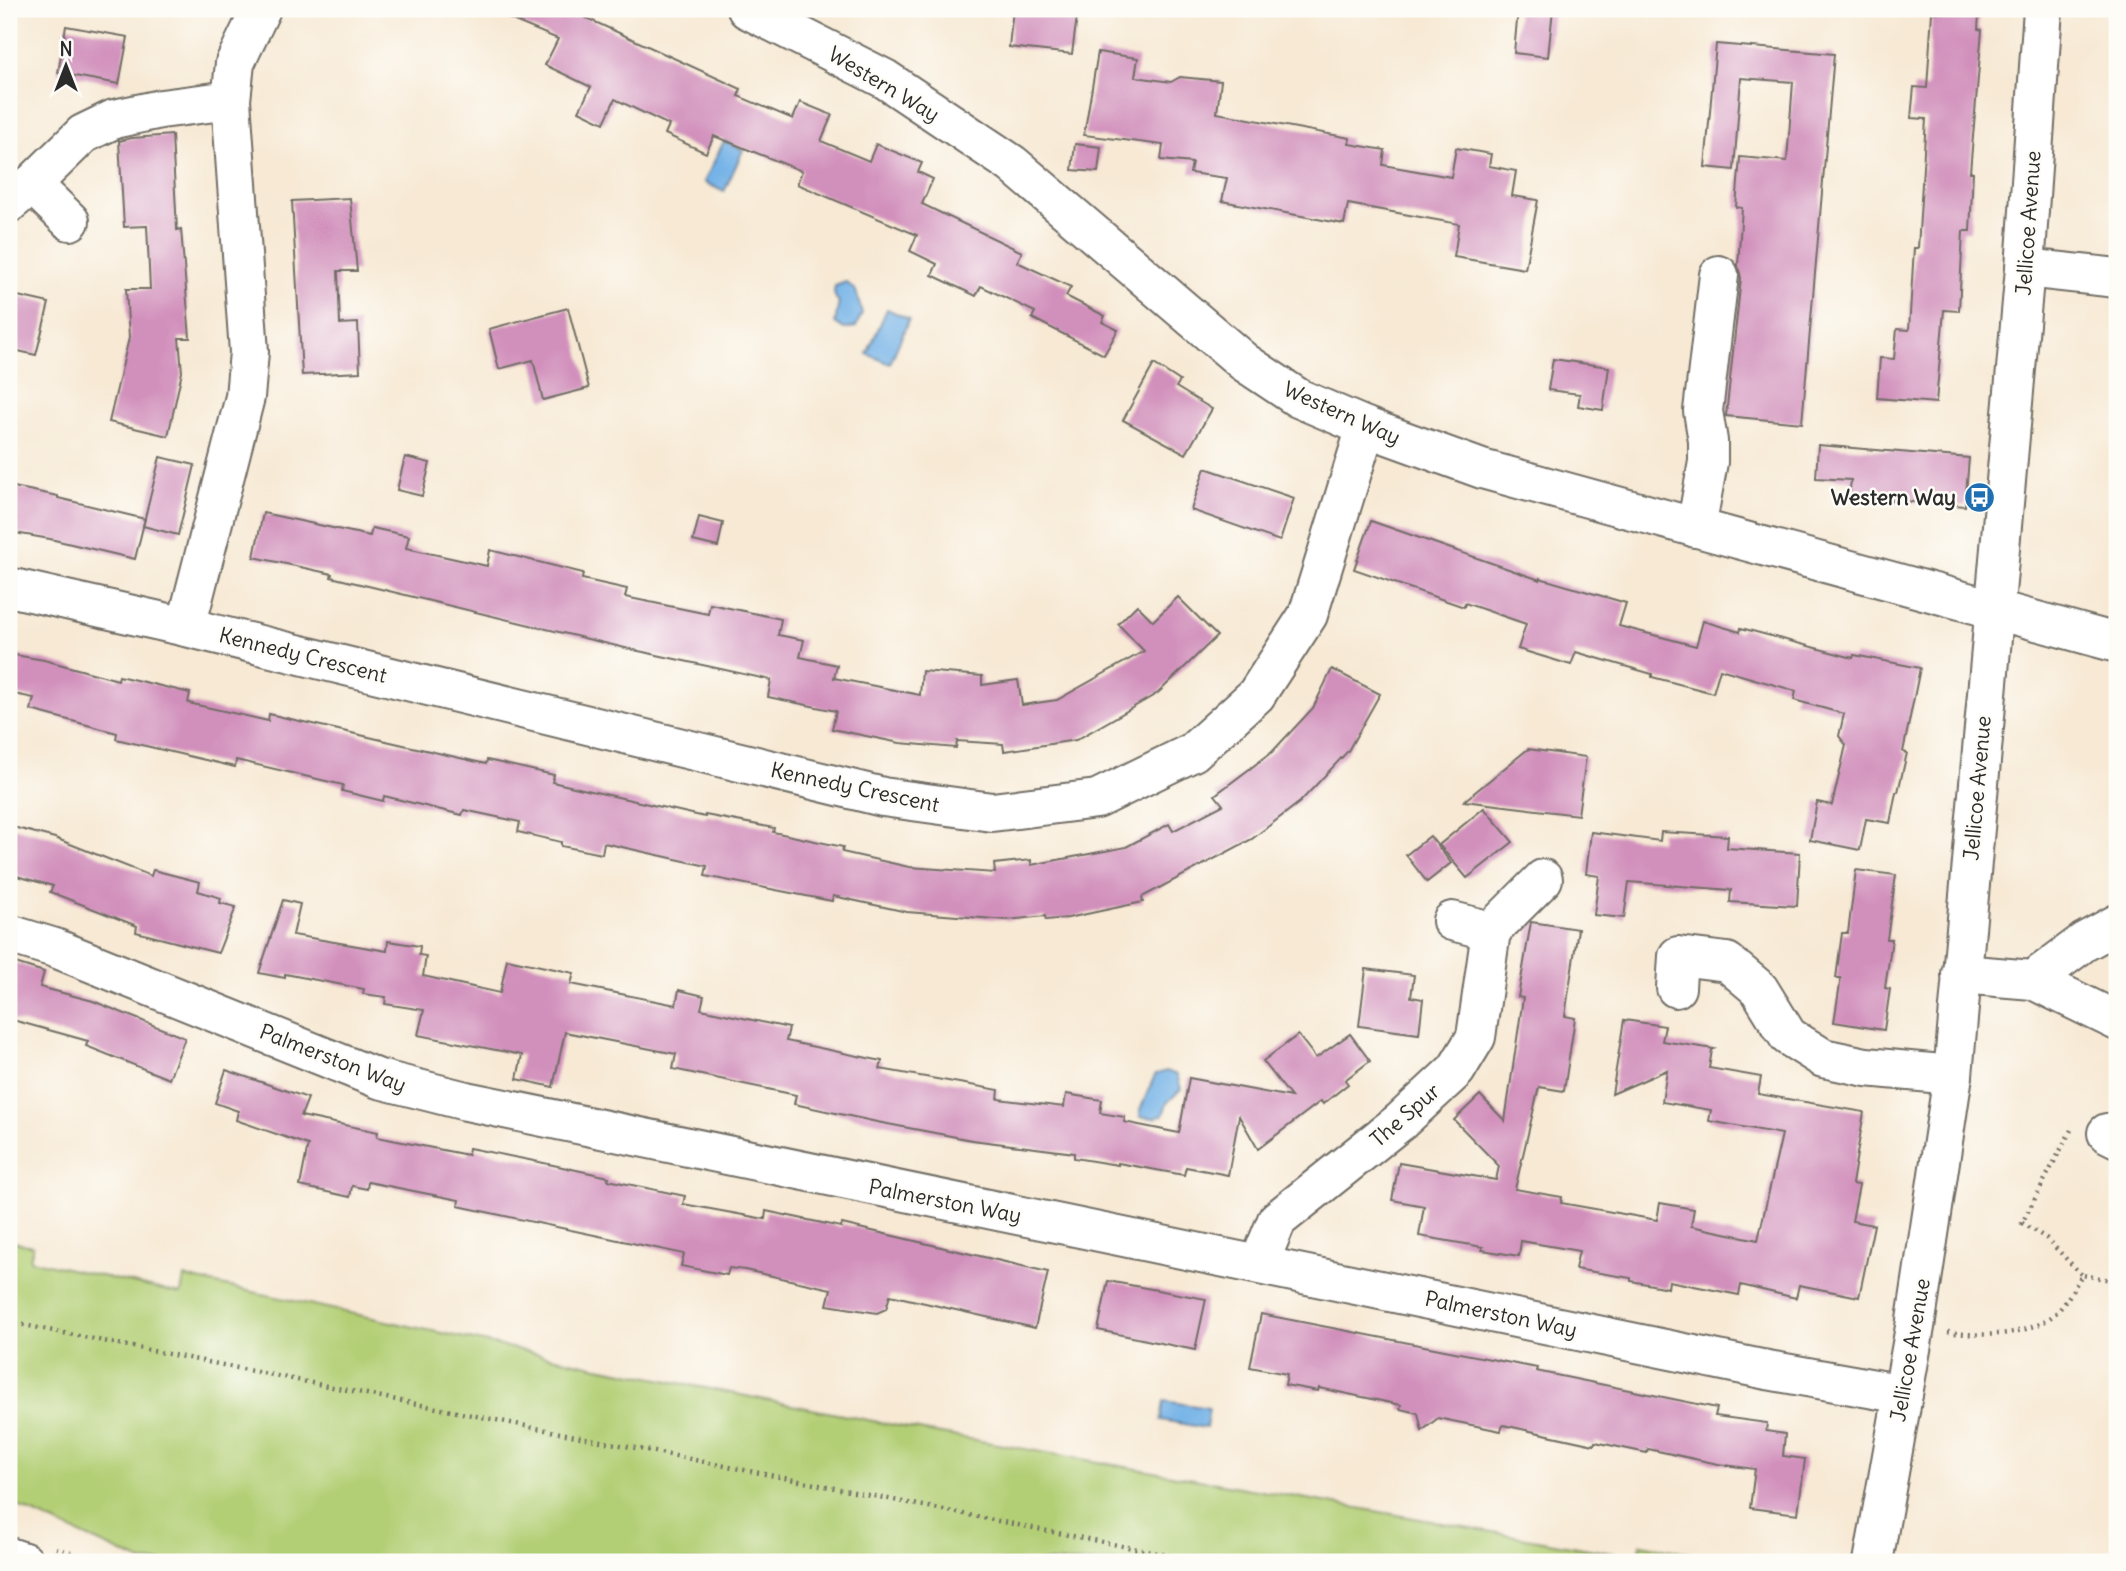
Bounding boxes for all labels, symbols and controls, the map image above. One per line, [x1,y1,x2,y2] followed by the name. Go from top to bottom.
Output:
[32,32,102,102] north arrow
[59,37,73,61] text: N
[823,40,945,128] street label: Western Way
[2009,150,2047,296] street label: Jellicoe Avenue
[1279,375,1405,451] street label: Western Way
[1962,480,1996,514] bus stop icon: Western Way
[1831,484,1956,511] place label: Western Way
[216,621,390,689] street label: Kennedy Crescent
[1957,715,1997,861] street label: Jellicoe Avenue
[768,756,942,818] street label: Kennedy Crescent
[256,1018,410,1098] street label: Palmerston Way
[1364,1077,1446,1153] street label: The Spur
[866,1173,1024,1229] street label: Palmerston Way
[1884,1276,1936,1424] street label: Jellicoe Avenue
[1422,1285,1580,1343] street label: Palmerston Way

